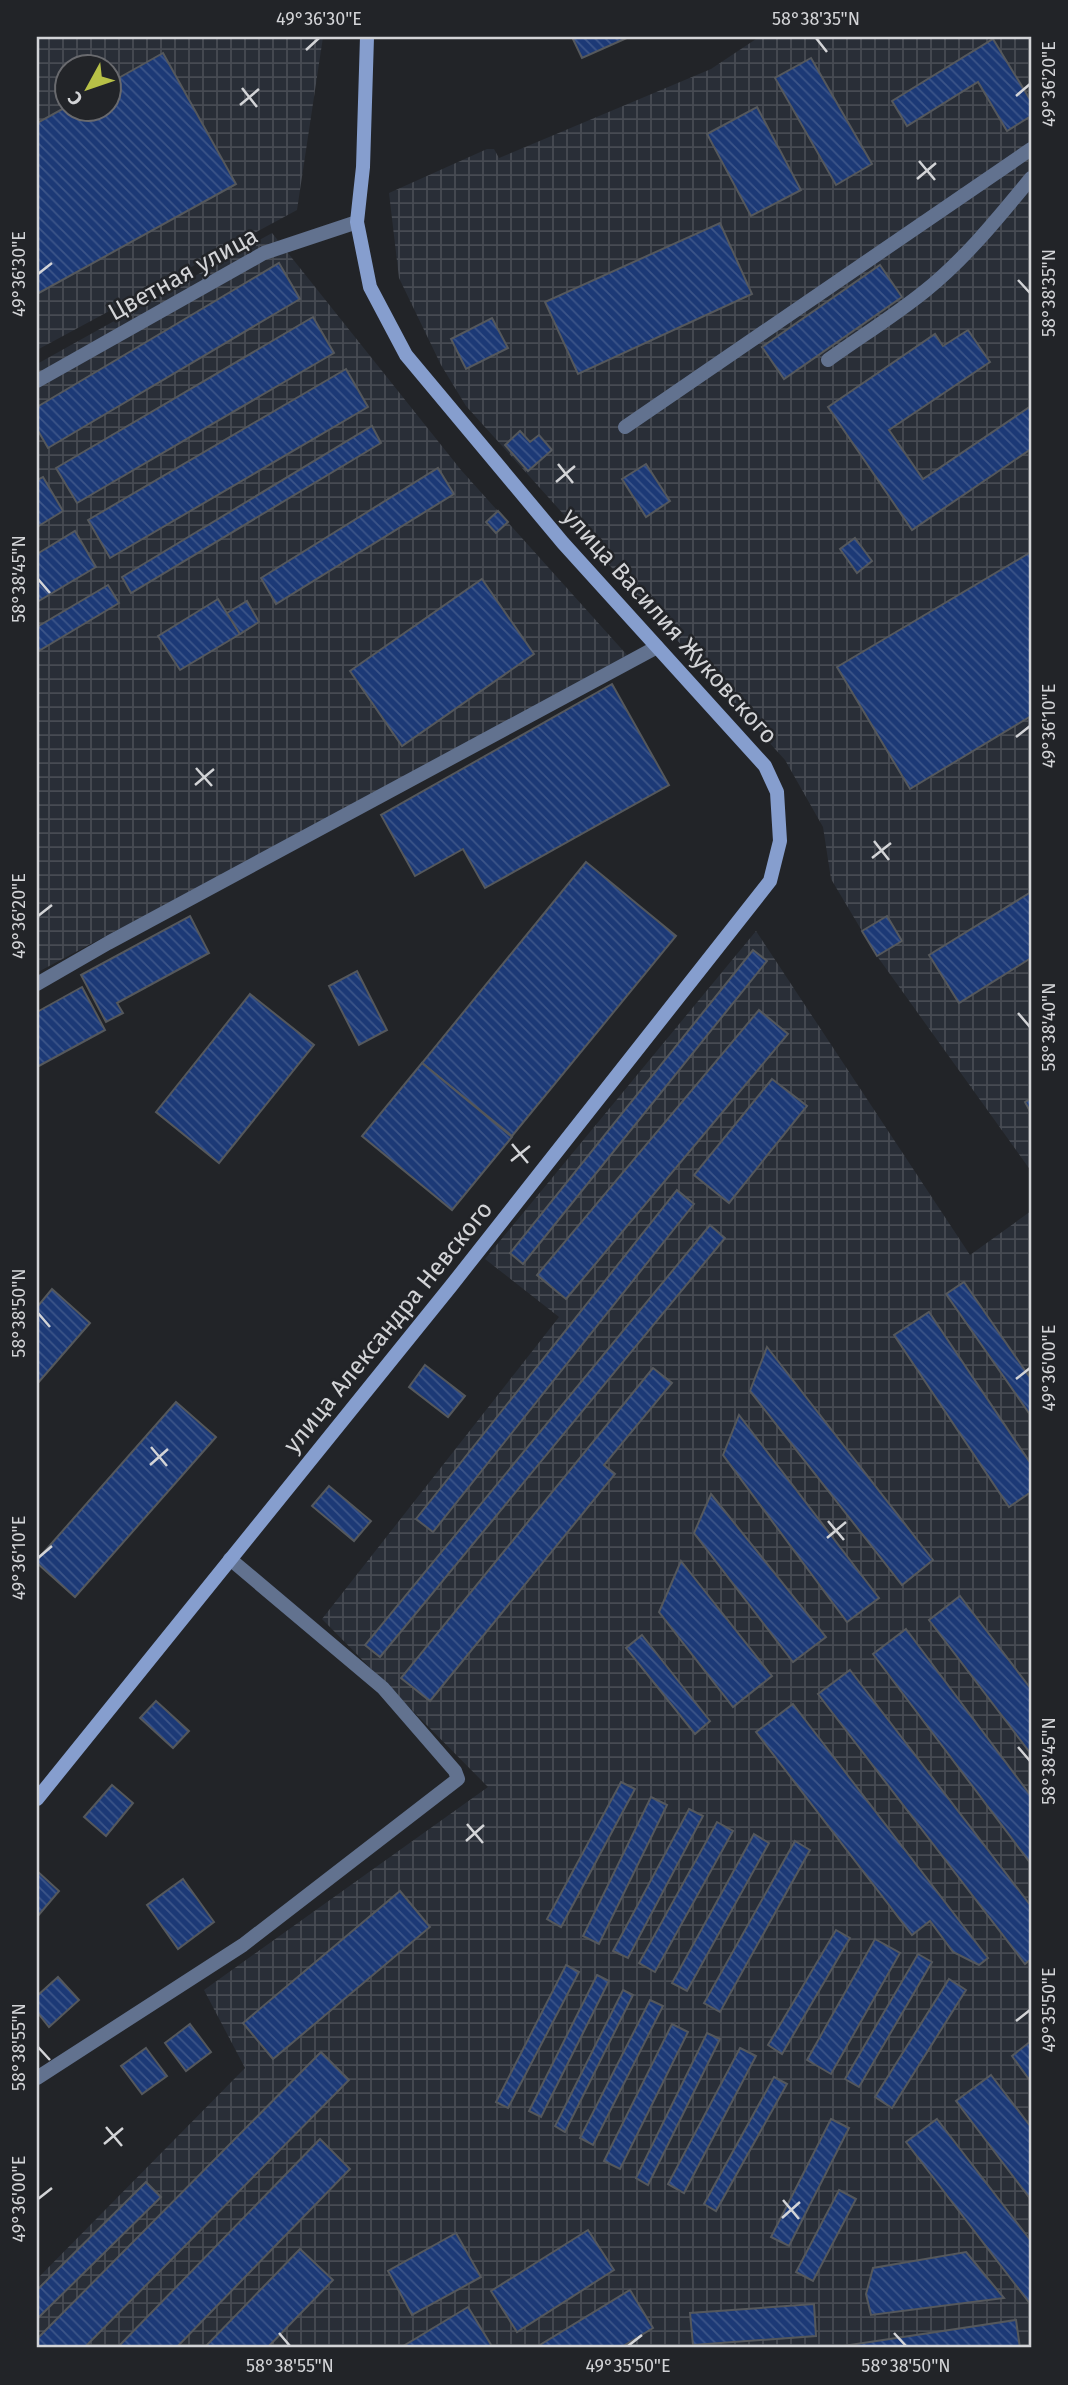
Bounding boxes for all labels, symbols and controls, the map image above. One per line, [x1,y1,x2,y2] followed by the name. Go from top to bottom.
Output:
[276,8,362,30] text: 49°36'30"E
[772,8,860,30] text: 58°38'35"N
[1038,41,1060,127] text: 49°36'20"E
[52,52,122,122] north arrow
[63,87,88,110] text: С
[103,221,263,327] street label: Цветная улица
[8,231,30,317] text: 49°36'30"E
[1038,249,1060,337] text: 58°38'35"N
[557,503,783,749] street label: улица Василия Жуковского
[8,535,30,623] text: 58°38'45"N
[1038,684,1060,768] text: 49°36'10"E
[8,873,30,959] text: 49°36'20"E
[1038,982,1060,1072] text: 58°38'40"N
[278,1195,498,1459] street label: улица Александра Невского
[8,1268,30,1358] text: 58°38'50"N
[1038,1325,1060,1411] text: 49°36'00"E
[8,1516,30,1600] text: 49°36'10"E
[1038,1717,1060,1805] text: 58°38'45"N
[1038,1967,1060,2053] text: 49°35'50"E
[8,2003,30,2091] text: 58°38'55"N
[8,2156,30,2242] text: 49°36'00"E
[246,2355,334,2377] text: 58°38'55"N
[585,2355,671,2377] text: 49°35'50"E
[861,2355,951,2377] text: 58°38'50"N

